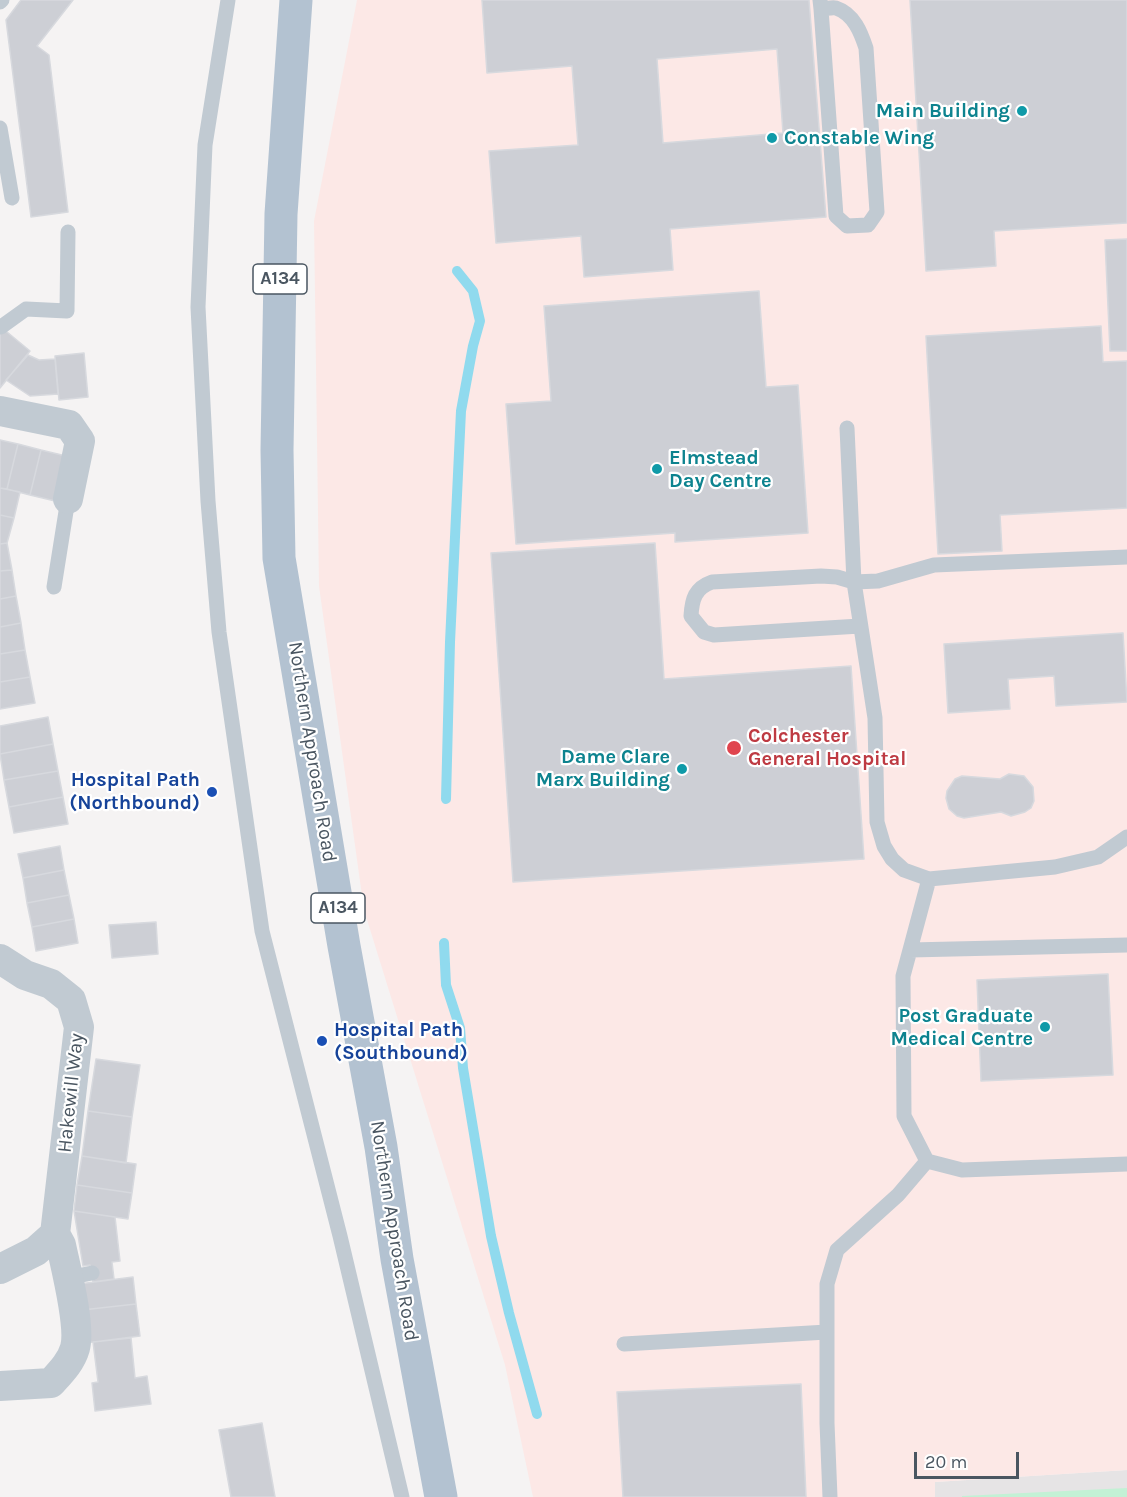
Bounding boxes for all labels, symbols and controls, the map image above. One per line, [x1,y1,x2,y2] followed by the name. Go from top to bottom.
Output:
[876,99,1010,123] place label: Main Building
[1015,104,1029,118] marker: Main Building
[784,126,934,150] place label: Constable Wing
[765,131,779,145] marker: Constable Wing
[253,264,307,294] road number: A134
[669,446,772,493] place label: Elmstead Day Centre
[650,462,664,476] marker: Elmstead Day Centre
[283,640,341,864] street label: Northern Approach Road
[748,724,906,771] place label: Colchester General Hospital
[725,739,743,757] marker: Colchester General Hospital
[536,745,670,792] place label: Dame Clare Marx Building
[675,762,689,776] marker: Dame Clare Marx Building
[69,768,200,815] place label: Hospital Path (Northbound)
[205,785,219,799] marker: Hospital Path (Northbound)
[311,893,365,923] road number: A134
[891,1004,1033,1051] place label: Post Graduate Medical Centre
[334,1018,468,1065] place label: Hospital Path (Southbound)
[1038,1020,1052,1034] marker: Post Graduate Medical Centre
[53,1032,89,1154] street label: Hakewill Way
[315,1034,329,1048] marker: Hospital Path (Southbound)
[365,1119,423,1343] street label: Northern Approach Road
[917,1440,1022,1478] scale bar
[925,1451,967,1473] text: 20 m

